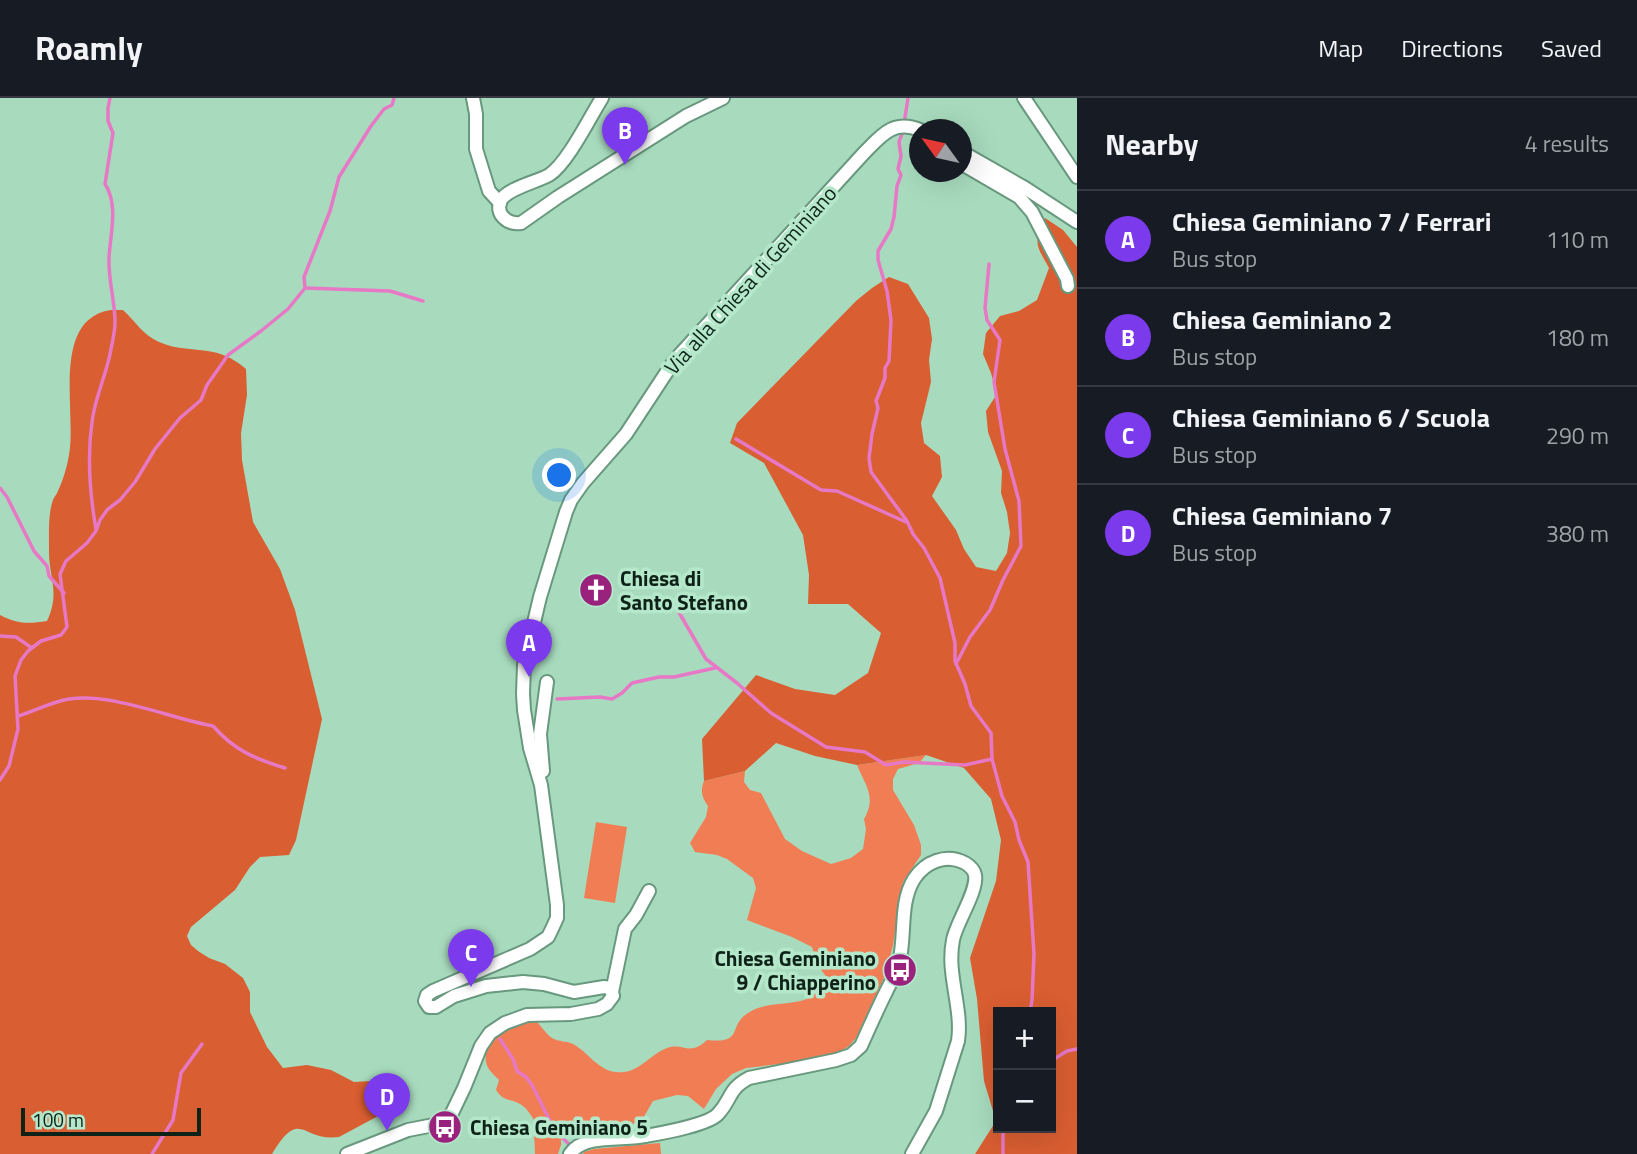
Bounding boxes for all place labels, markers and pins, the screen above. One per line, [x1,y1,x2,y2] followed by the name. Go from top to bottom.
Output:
[602,107,648,165] pin: B
[620,562,748,618] place label: Chiesa di Santo Stefano
[577,571,615,609] church icon: Chiesa di Santo Stefano
[506,619,552,677] pin: A
[448,929,494,987] pin: C
[714,942,876,998] place label: Chiesa Geminiano 9 / Chiapperino
[881,951,919,989] bus stop icon: Chiesa Geminiano 9 / Chiapperino
[364,1073,410,1131] pin: D
[426,1108,464,1146] bus stop icon: Chiesa Geminiano 5
[470,1111,648,1143] place label: Chiesa Geminiano 5

